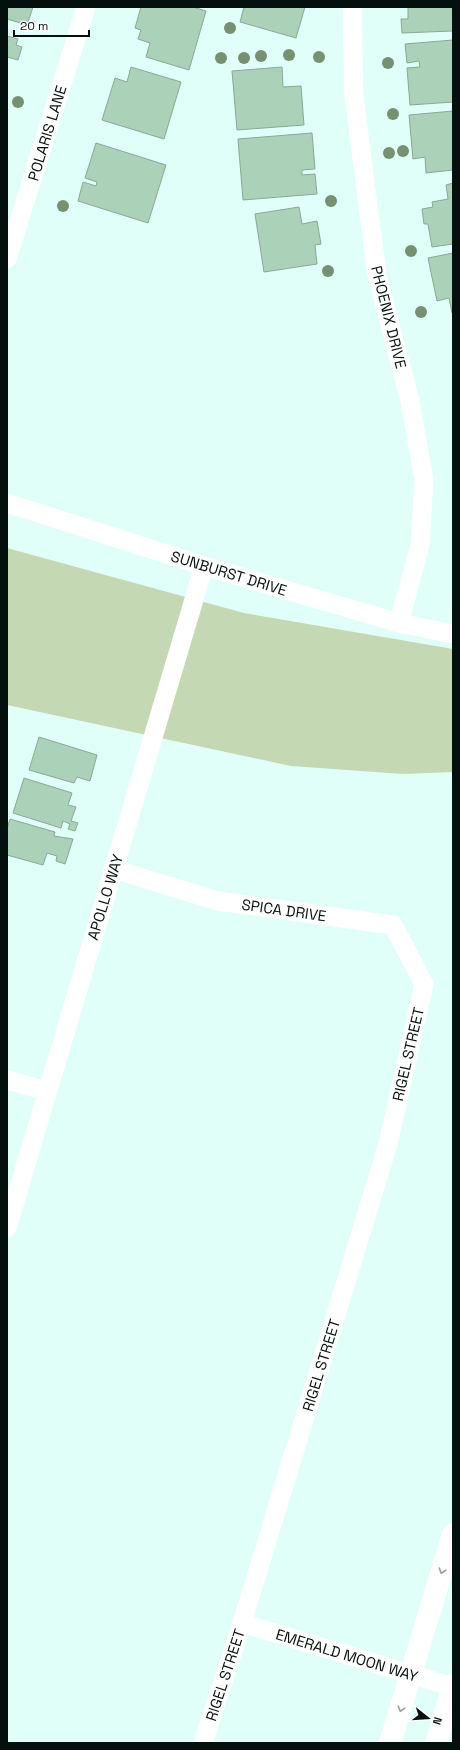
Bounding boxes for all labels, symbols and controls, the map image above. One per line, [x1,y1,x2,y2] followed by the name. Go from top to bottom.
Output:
[14,12,89,38] scale bar
[20,18,48,34] text: 20 m
[23,83,71,183] street label: POLARIS LANE
[367,264,411,370] street label: PHOENIX DRIVE
[169,546,289,600] street label: SUNBURST DRIVE
[83,852,127,942] street label: APOLLO WAY
[240,895,328,925] street label: SPICA DRIVE
[388,1005,428,1103] street label: RIGEL STREET
[298,1316,344,1414] street label: RIGEL STREET
[438,1568,447,1575] one-way arrow
[274,1624,420,1686] street label: EMERALD MOON WAY
[201,1626,249,1724] street label: RIGEL STREET
[408,1698,448,1738] north arrow
[397,1706,405,1713] one-way arrow
[430,1715,445,1726] text: N

